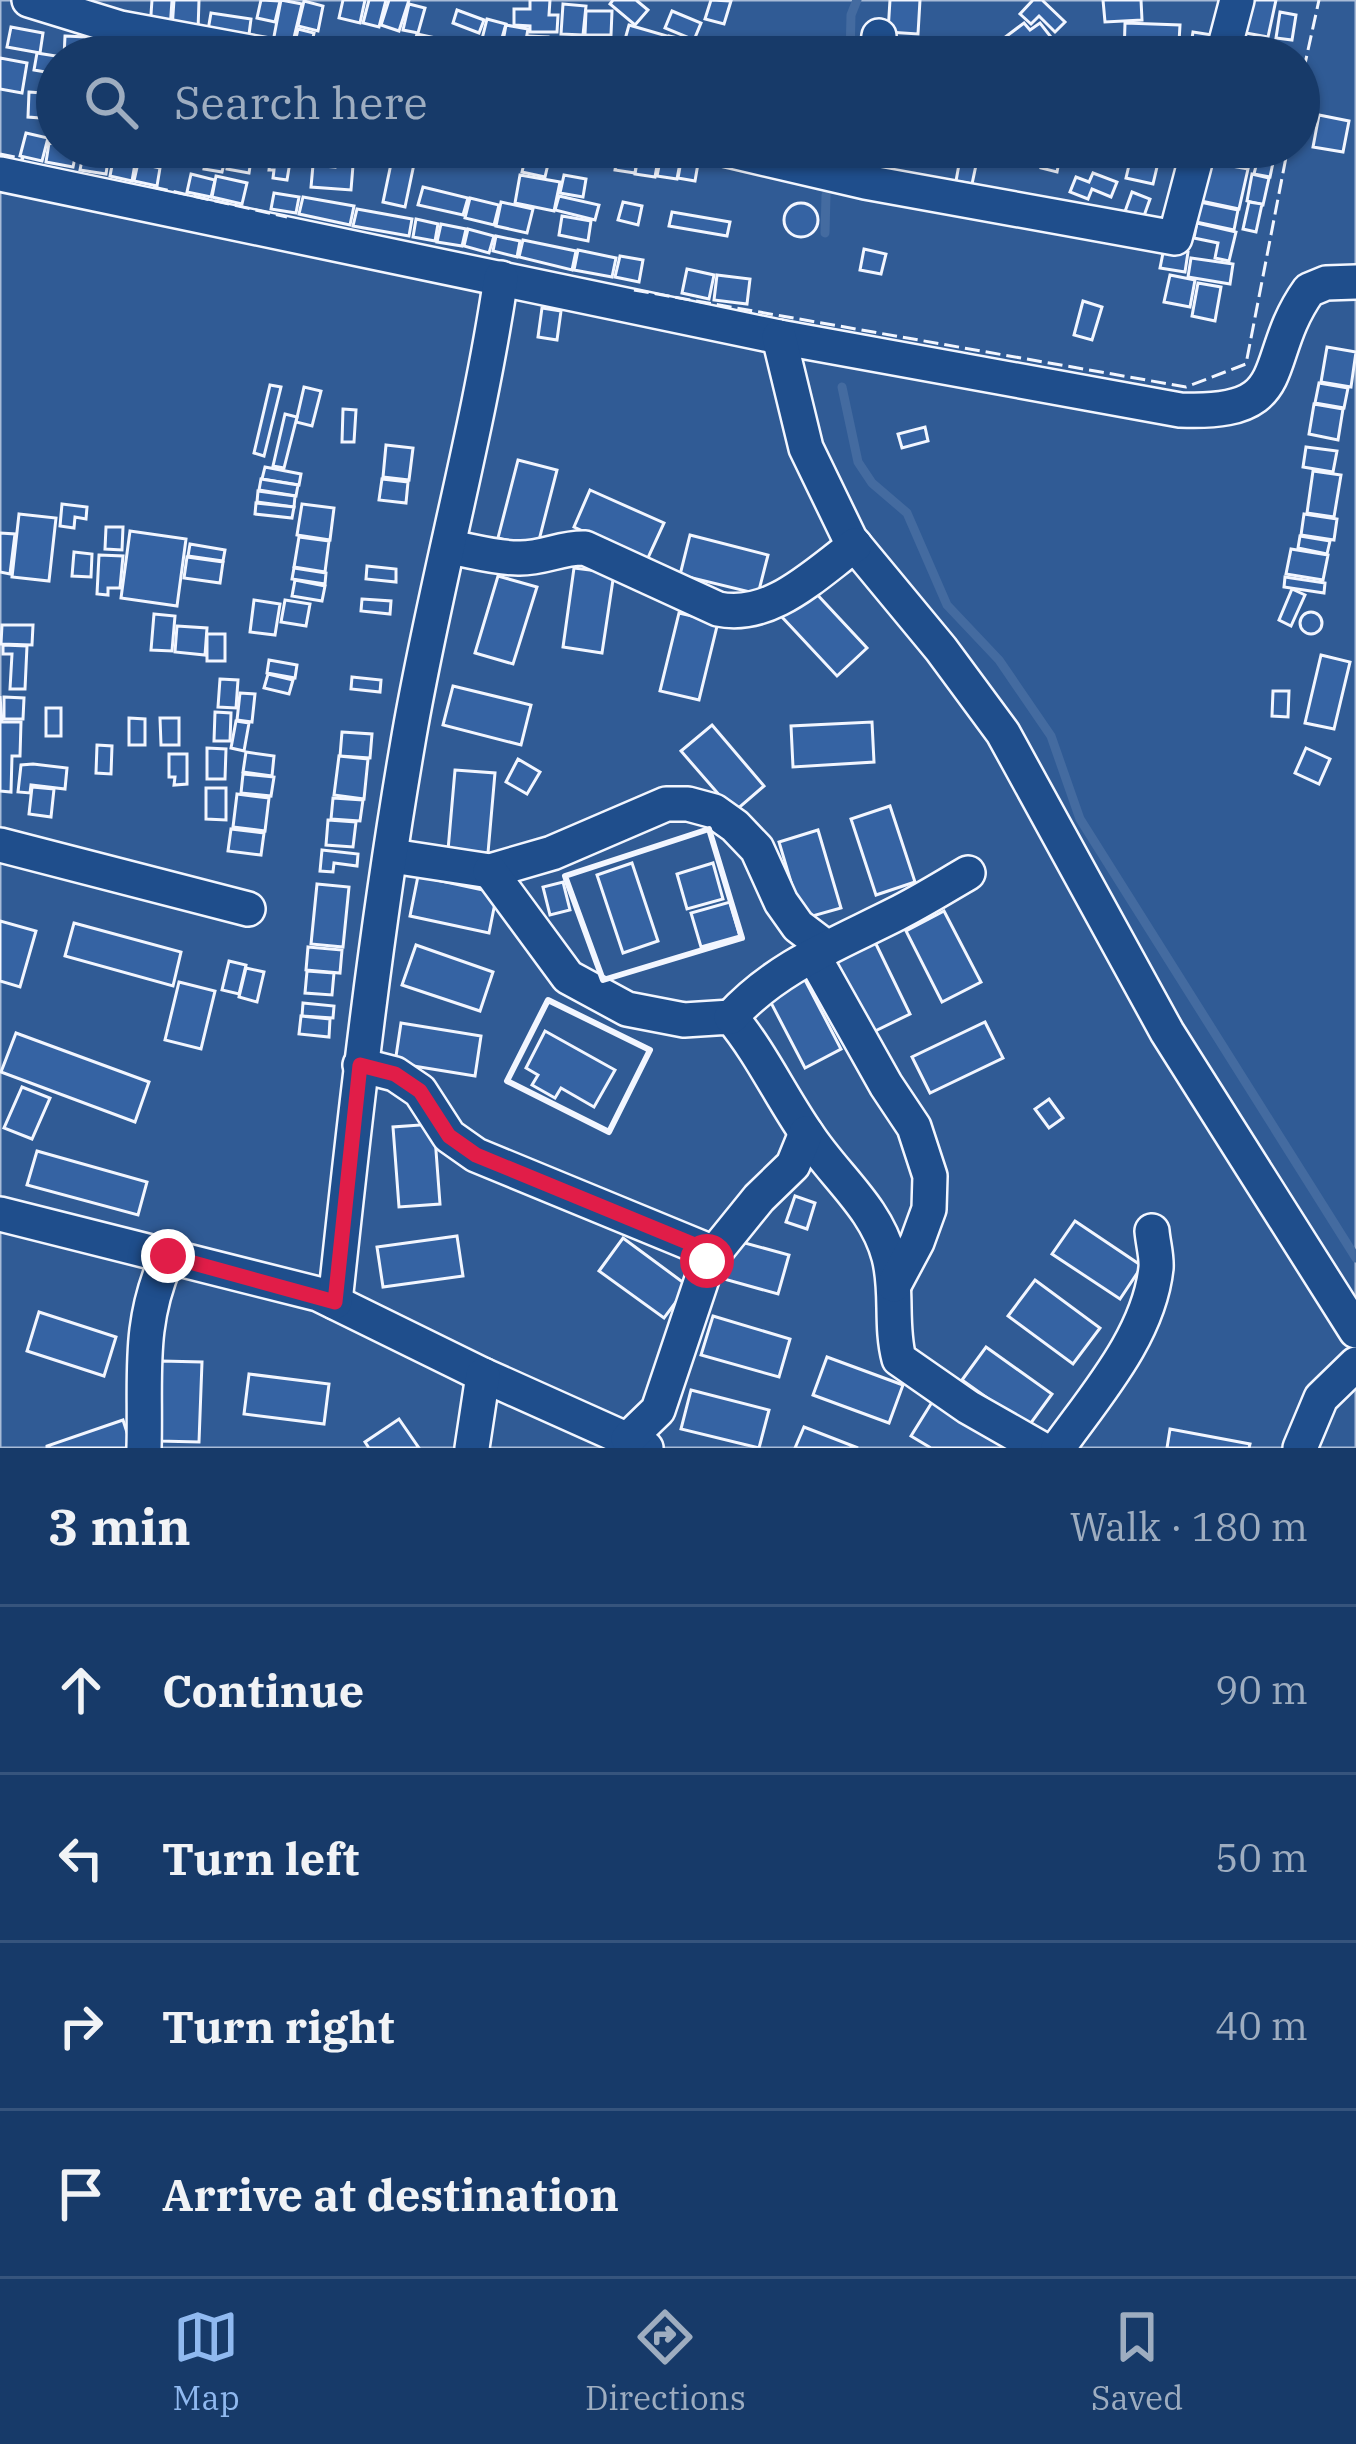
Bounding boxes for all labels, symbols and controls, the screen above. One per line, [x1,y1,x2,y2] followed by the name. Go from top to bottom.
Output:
[36,36,1320,168] search box
[78,69,144,135] icon: search
[174,73,428,131] text: Search here
[141,1229,195,1283] route end
[680,1234,734,1288] route start
[48,1493,191,1559] text: 3 min
[1070,1501,1308,1552] text: Walk · 180 m
[48,1657,114,1723] icon: ahead
[162,1661,364,1719] text: Continue
[1215,1664,1308,1715] text: 90 m
[48,1825,114,1891] icon: left
[162,1829,359,1887] text: Turn left
[1215,1832,1308,1883] text: 50 m
[48,1993,114,2059] icon: right
[162,1997,394,2055] text: Turn right
[1215,2000,1308,2051] text: 40 m
[48,2161,114,2227] icon: arrive
[162,2165,619,2223] text: Arrive at destination
[173,2304,240,2419] tab: Map
[585,2304,746,2419] tab: Directions
[1091,2304,1183,2419] tab: Saved

